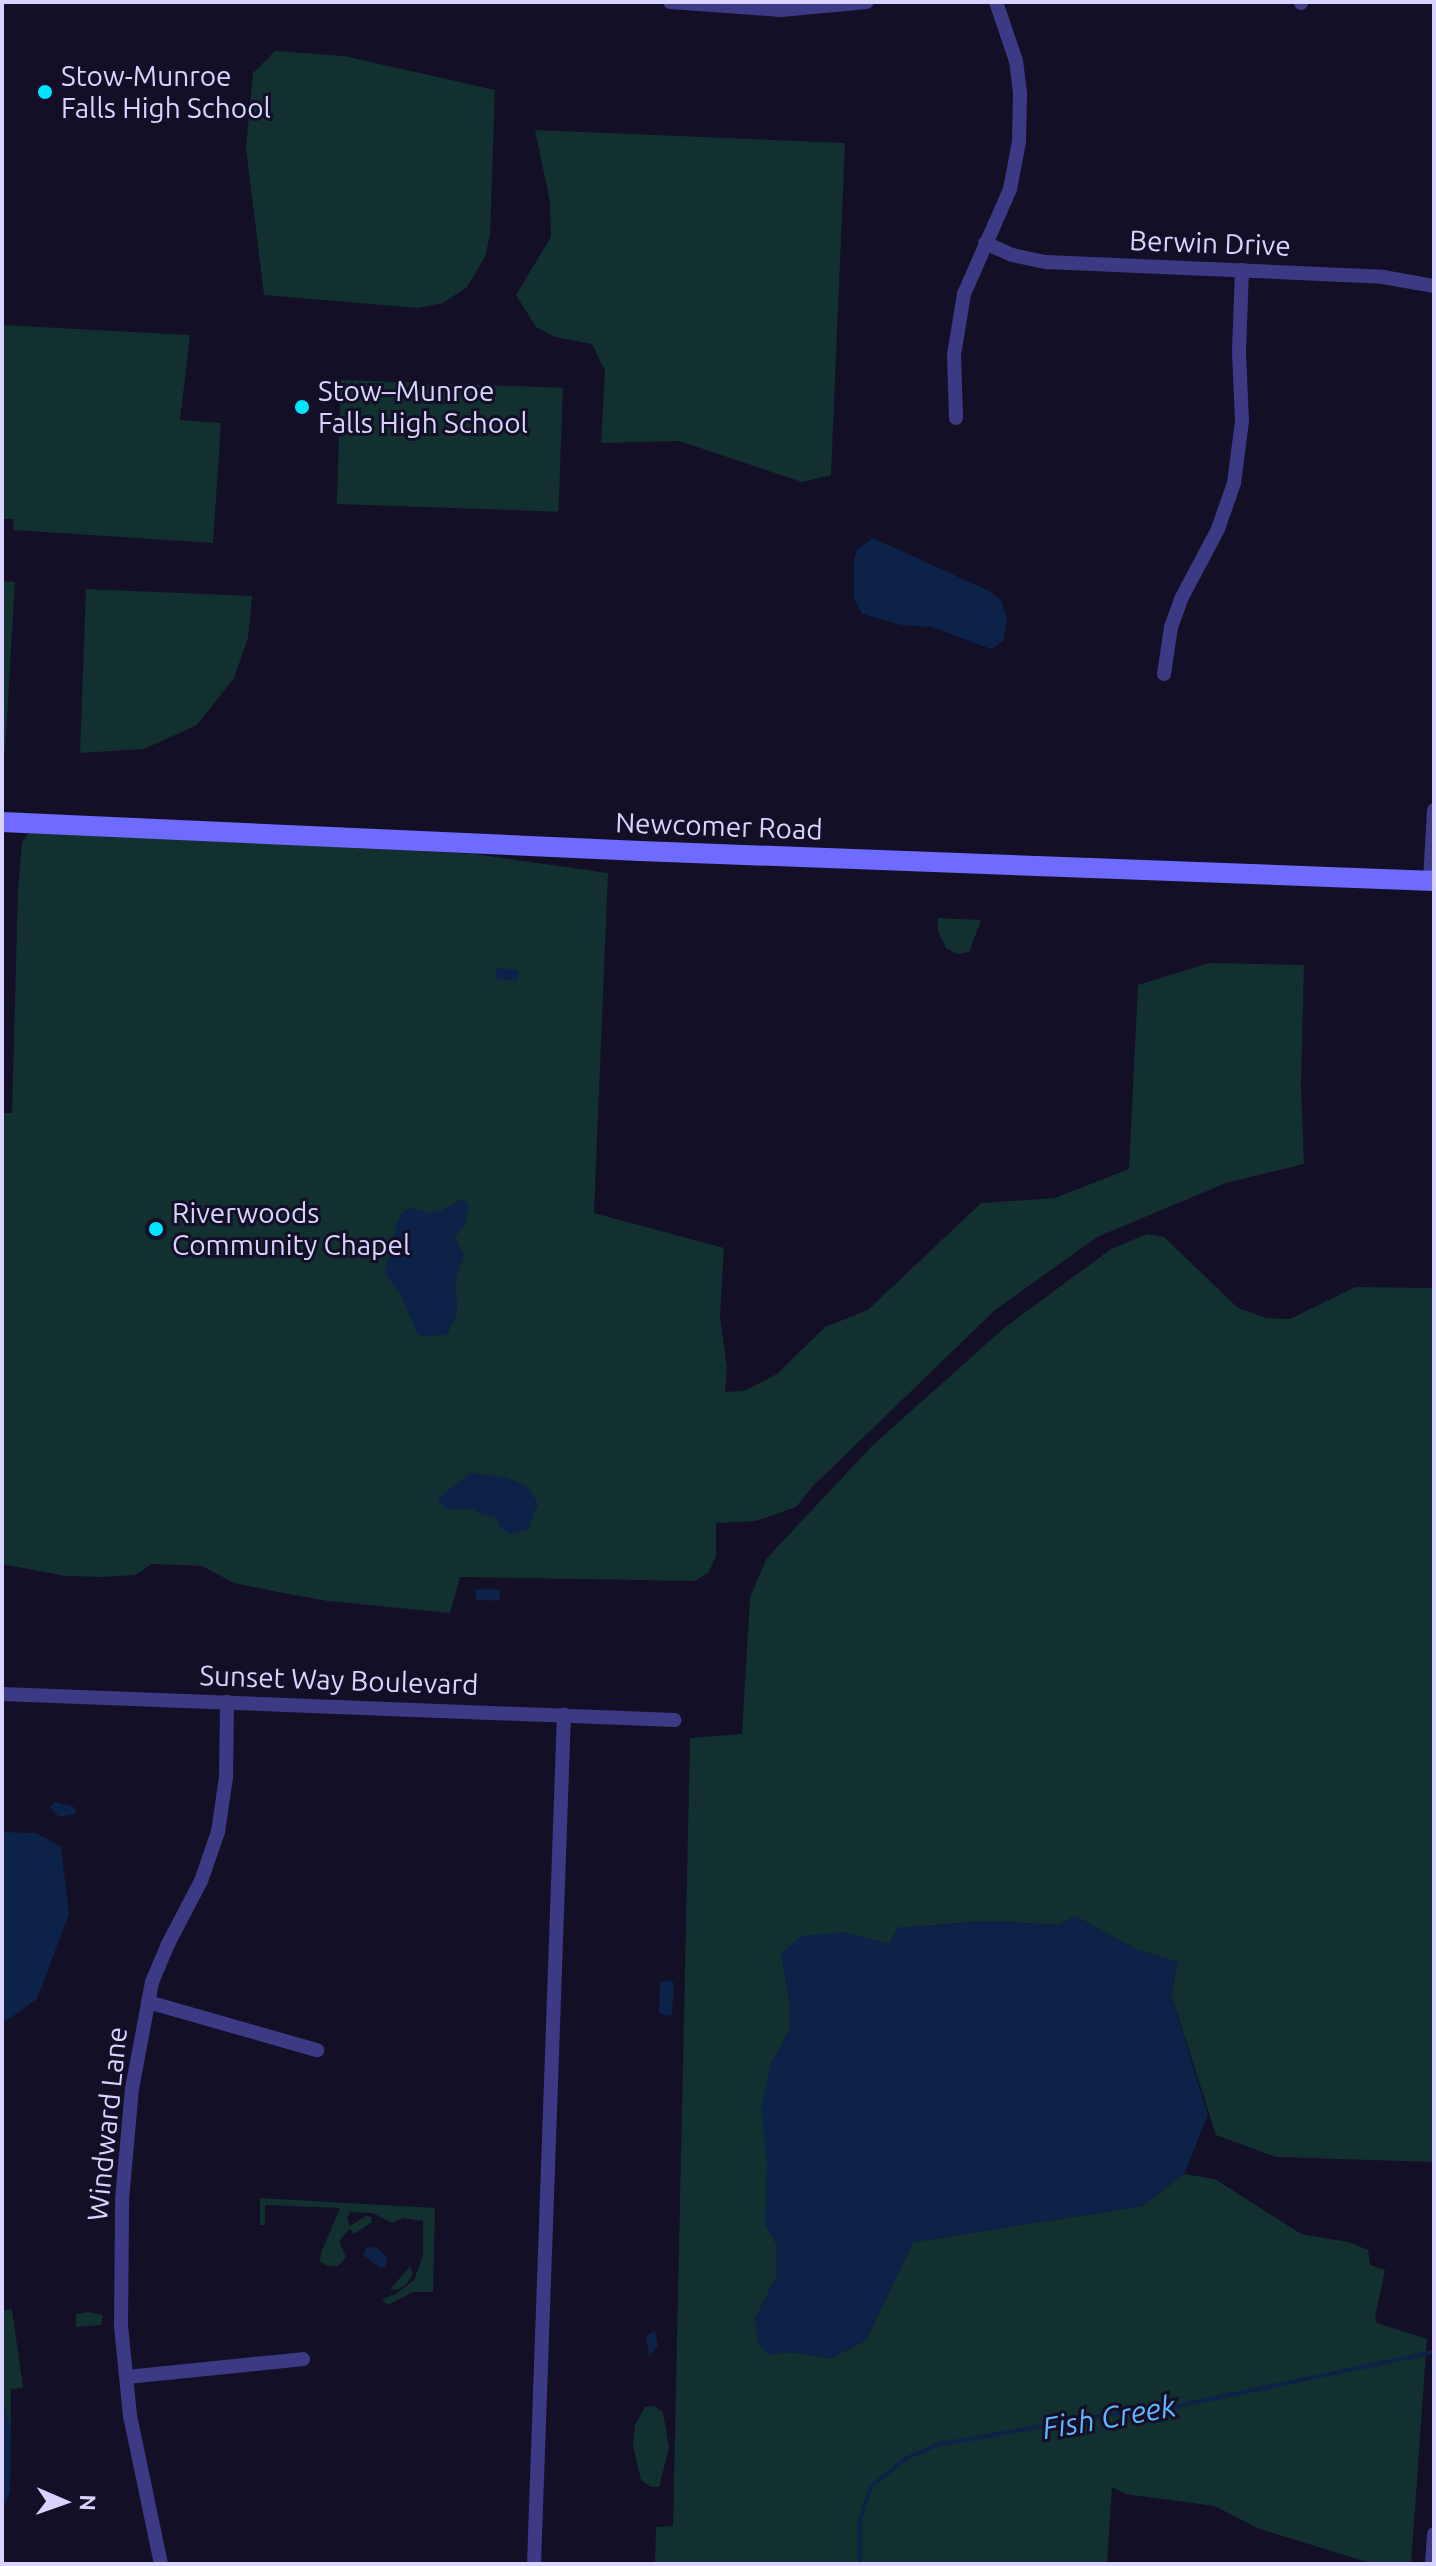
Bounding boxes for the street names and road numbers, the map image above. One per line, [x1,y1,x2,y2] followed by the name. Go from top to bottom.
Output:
[1129,223,1291,263] street label: Berwin Drive
[615,806,823,846] street label: Newcomer Road
[199,1658,479,1702] street label: Sunset Way Boulevard
[80,2025,134,2223] street label: Windward Lane

